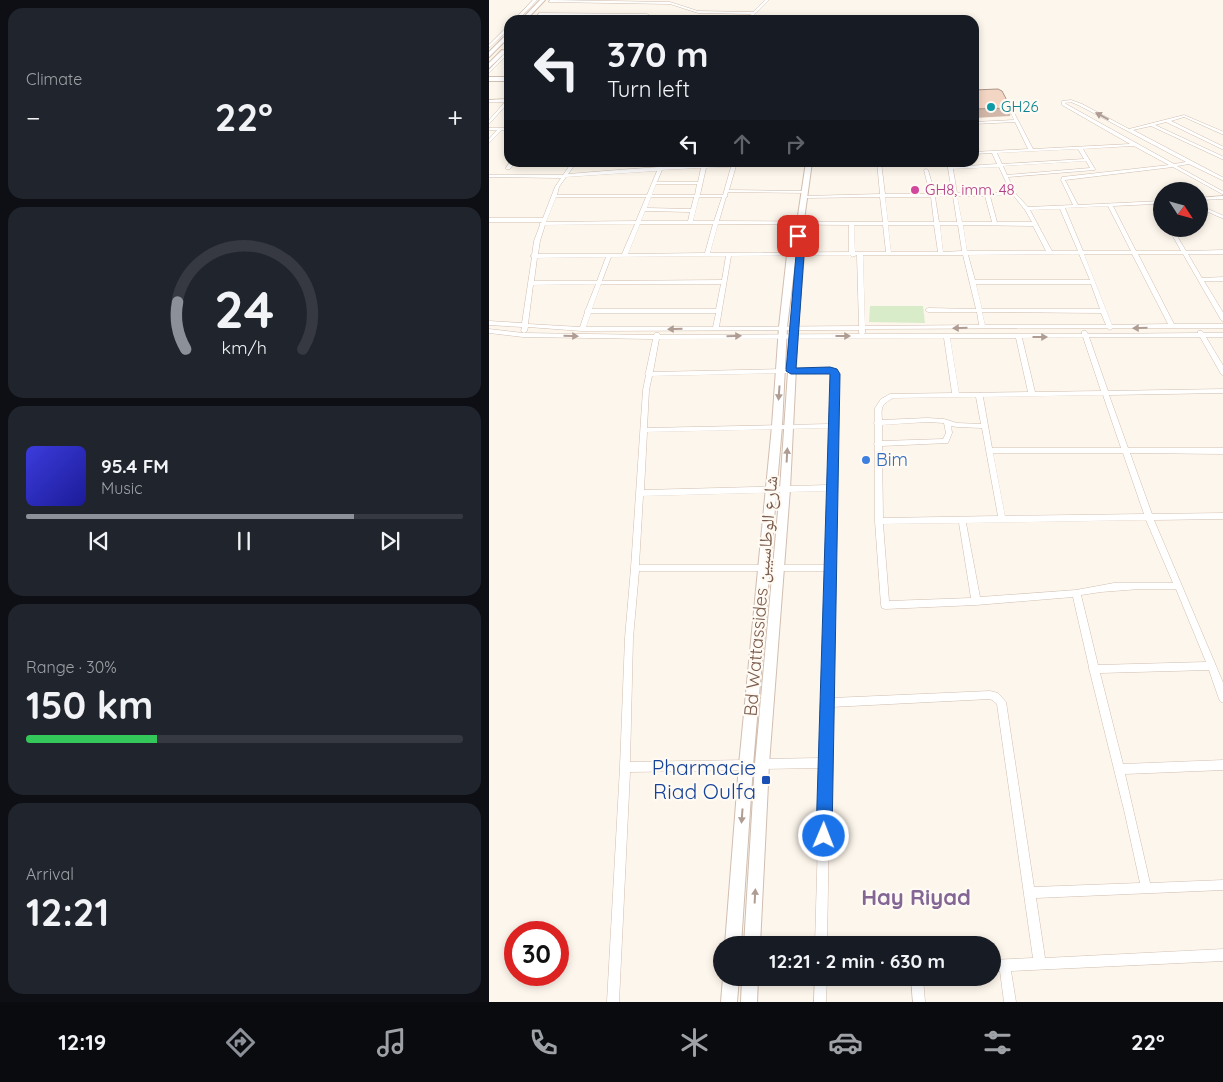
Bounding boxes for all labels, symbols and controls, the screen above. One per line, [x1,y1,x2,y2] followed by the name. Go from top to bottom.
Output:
[607,32,709,76] text: 370 m
[524,35,589,100] icon: left
[26,69,82,89] text: Climate
[607,75,690,103] text: Turn left
[215,93,273,141] text: 22°
[1001,97,1039,116] place label: GH26
[26,100,41,135] text: −
[447,100,463,135] text: +
[985,101,997,113] marker: GH26
[1096,112,1109,121] one-way arrow
[675,130,703,158] icon: left
[728,130,756,158] icon: ahead
[781,130,809,158] icon: right
[925,180,1015,199] place label: GH8, imm. 48
[1153,182,1208,238] north arrow
[1153,182,1208,237] map controls
[909,184,921,196] marker: GH8, imm. 48
[777,215,819,257] pin
[784,222,812,250] icon: arrive
[214,276,275,341] text: 24
[1131,324,1147,332] one-way arrow
[667,325,683,333] one-way arrow
[951,325,967,333] one-way arrow
[564,332,580,340] one-way arrow
[726,332,742,340] one-way arrow
[835,332,851,340] one-way arrow
[1032,332,1048,340] one-way arrow
[222,336,267,358] text: km/h
[775,385,783,401] one-way arrow
[783,447,791,463] one-way arrow
[876,448,908,471] place label: Bim
[101,454,169,478] text: 95.4 FM
[860,454,872,466] marker: Bim
[739,475,782,717] street label: Bd Wattassides شارع الوطاسيين
[101,478,143,498] text: Music
[85,527,113,555] icon: previous
[230,527,258,555] icon: pause
[376,527,404,555] icon: next
[26,657,117,677] text: Range · 30%
[26,681,153,729] text: 150 km
[652,754,756,804] place label: Pharmacie Riad Oulfa
[760,774,772,786] marker: Pharmacie Riad Oulfa
[738,809,746,825] one-way arrow
[797,809,849,861] position arrow
[26,864,74,884] text: Arrival
[861,883,971,911] district label: Hay Riyad
[26,888,109,936] text: 12:21
[751,888,759,904] one-way arrow
[504,921,569,986] speed limit sign: 30
[769,949,945,973] text: 12:21 · 2 min · 630 m
[223,1025,258,1060] icon: directions
[374,1025,409,1060] icon: music
[526,1025,561,1060] icon: phone
[677,1025,712,1060] icon: climate
[828,1025,863,1060] icon: car
[980,1025,1015,1060] icon: filters
[58,1028,106,1056] text: 12:19
[1131,1028,1165,1056] text: 22°

